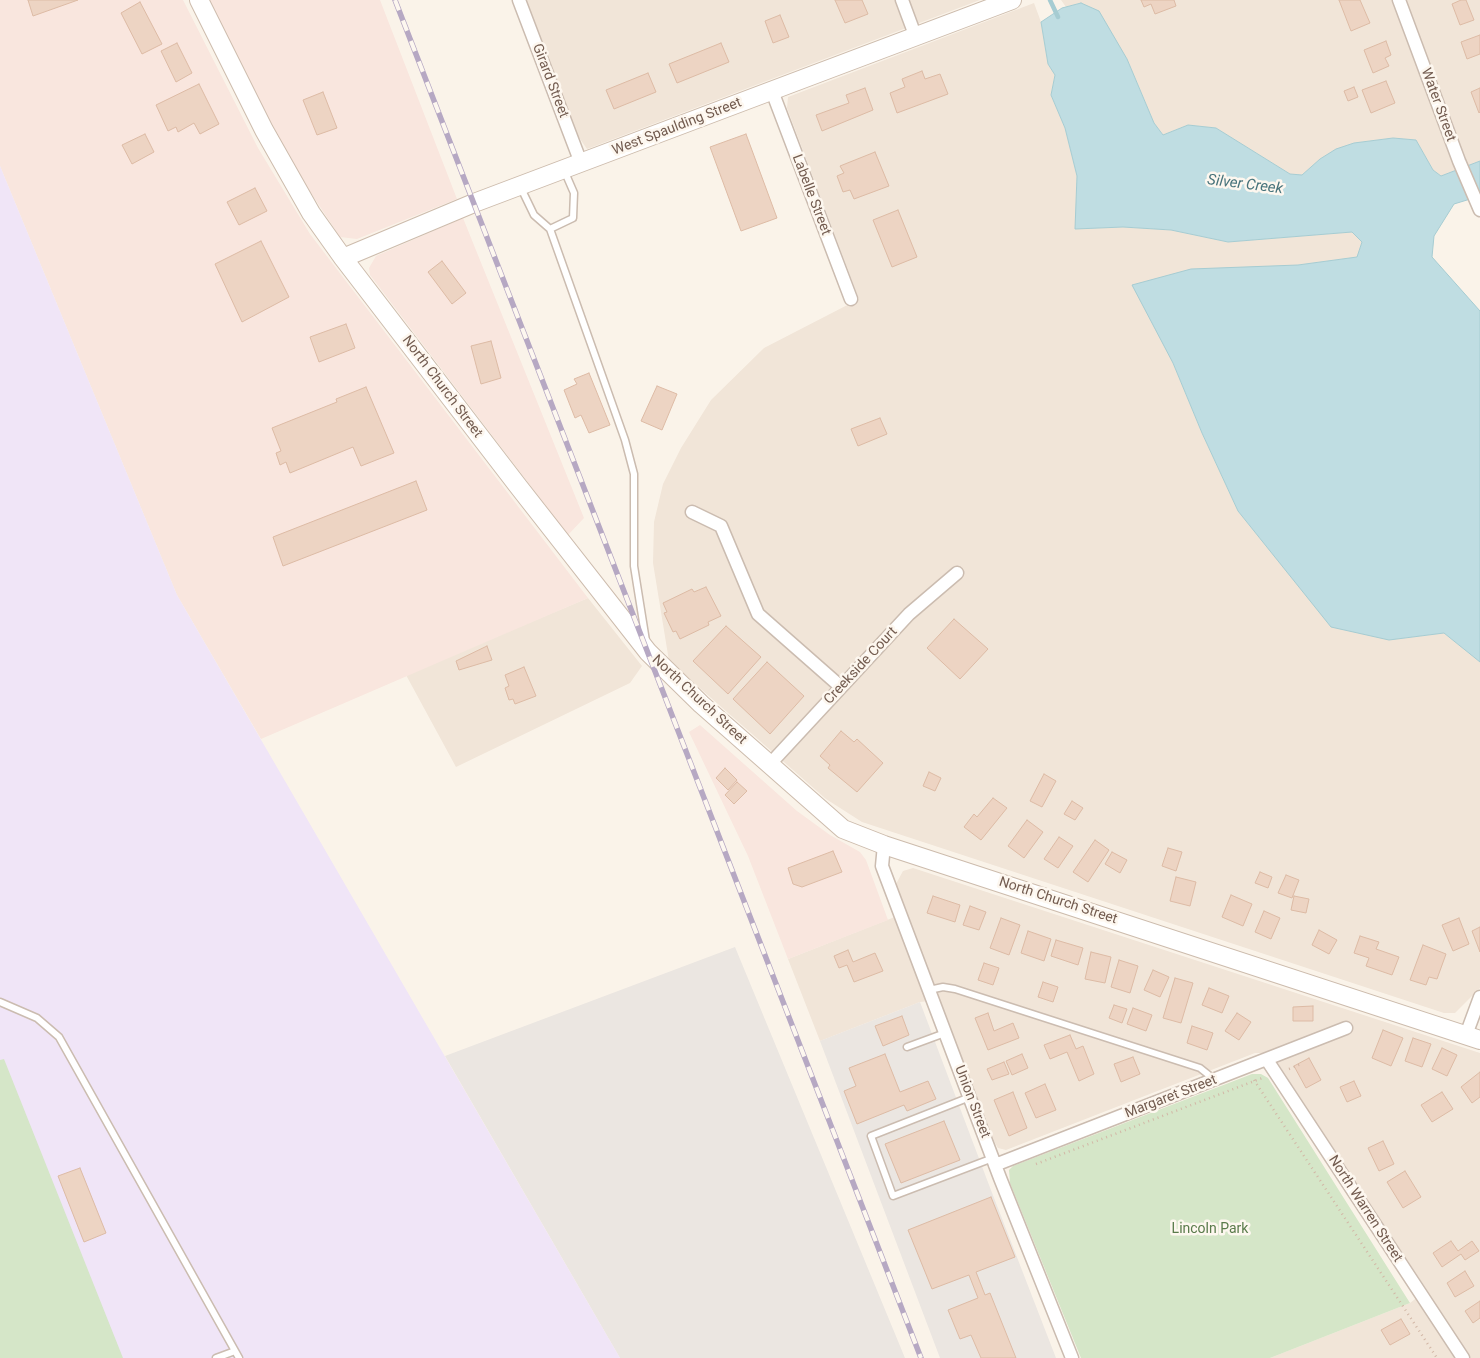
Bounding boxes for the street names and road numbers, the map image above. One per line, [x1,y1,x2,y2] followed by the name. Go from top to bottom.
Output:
[528,42,572,120] street label: Girard Street
[1417,66,1459,144] street label: Water Street
[610,95,744,159] street label: West Spaulding Street
[788,152,834,238] street label: Labelle Street
[398,333,486,441] street label: North Church Street
[821,624,901,708] street label: Creekside Court
[648,652,750,748] street label: North Church Street
[997,874,1119,928] street label: North Church Street
[950,1063,994,1141] street label: Union Street
[1123,1072,1219,1122] street label: Margaret Street
[1324,1153,1406,1265] street label: North Warren Street

